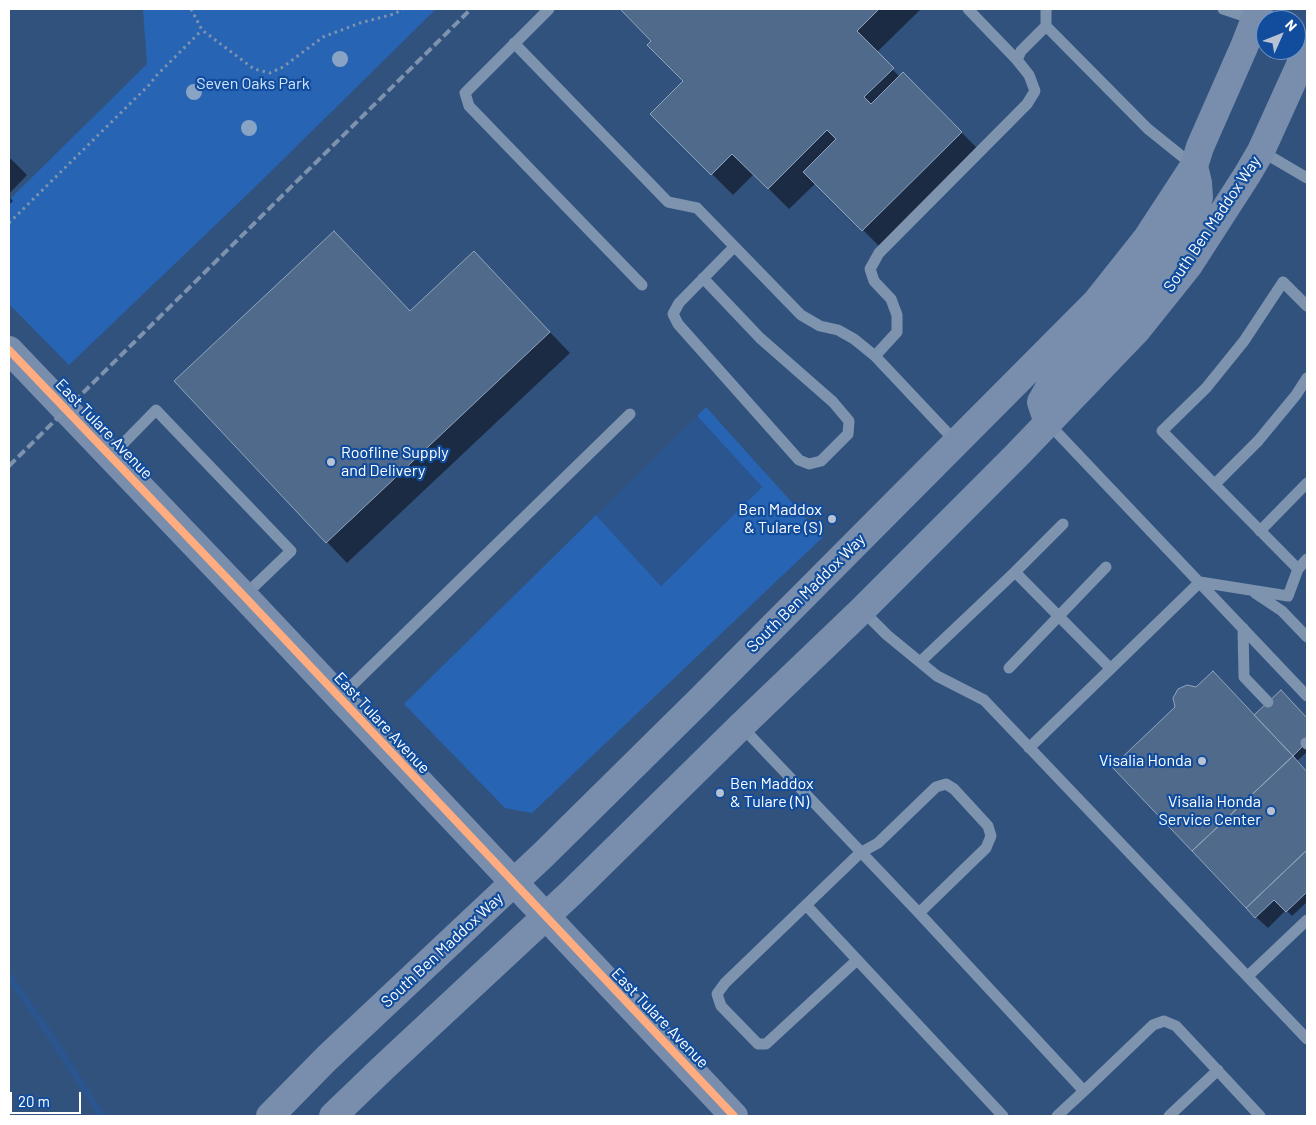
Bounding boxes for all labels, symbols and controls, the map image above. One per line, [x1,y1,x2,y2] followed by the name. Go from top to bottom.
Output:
[1256,10,1306,60] north arrow
[1282,16,1301,34] text: N
[196,74,310,94] park label: Seven Oaks Park
[1159,152,1265,296] street label: South Ben Maddox Way
[51,375,157,483] street label: East Tulare Avenue
[341,443,449,481] place label: Roofline Supply and Delivery
[325,456,337,468] marker: Roofline Supply and Delivery
[738,500,822,538] place label: Ben Maddox & Tulare (S)
[826,513,838,525] marker: Ben Maddox & Tulare (S)
[743,530,869,656] street label: South Ben Maddox Way
[330,668,434,778] street label: East Tulare Avenue
[1099,751,1192,771] place label: Visalia Honda
[1196,755,1208,767] marker: Visalia Honda
[730,774,814,812] place label: Ben Maddox & Tulare (N)
[714,787,726,799] marker: Ben Maddox & Tulare (N)
[1158,792,1261,830] place label: Visalia Honda Service Center
[1265,805,1277,817] marker: Visalia Honda Service Center
[377,888,507,1012] street label: South Ben Maddox Way
[607,964,713,1072] street label: East Tulare Avenue
[12,1082,84,1114] scale bar
[18,1092,50,1110] text: 20 m

